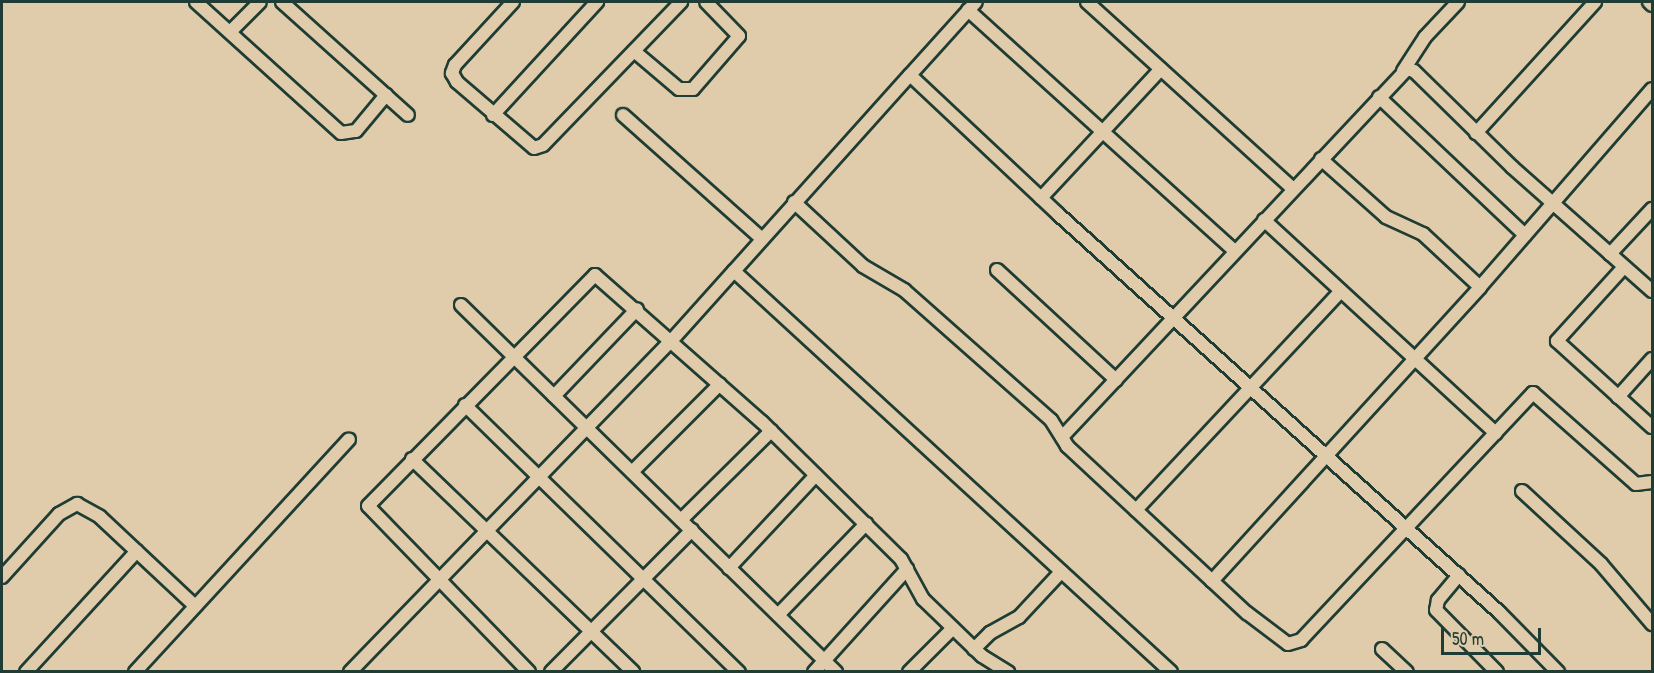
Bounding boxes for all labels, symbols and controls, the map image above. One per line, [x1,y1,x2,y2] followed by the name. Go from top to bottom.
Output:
[1444,616,1544,654] scale bar
[1452,626,1484,651] text: 50 m

